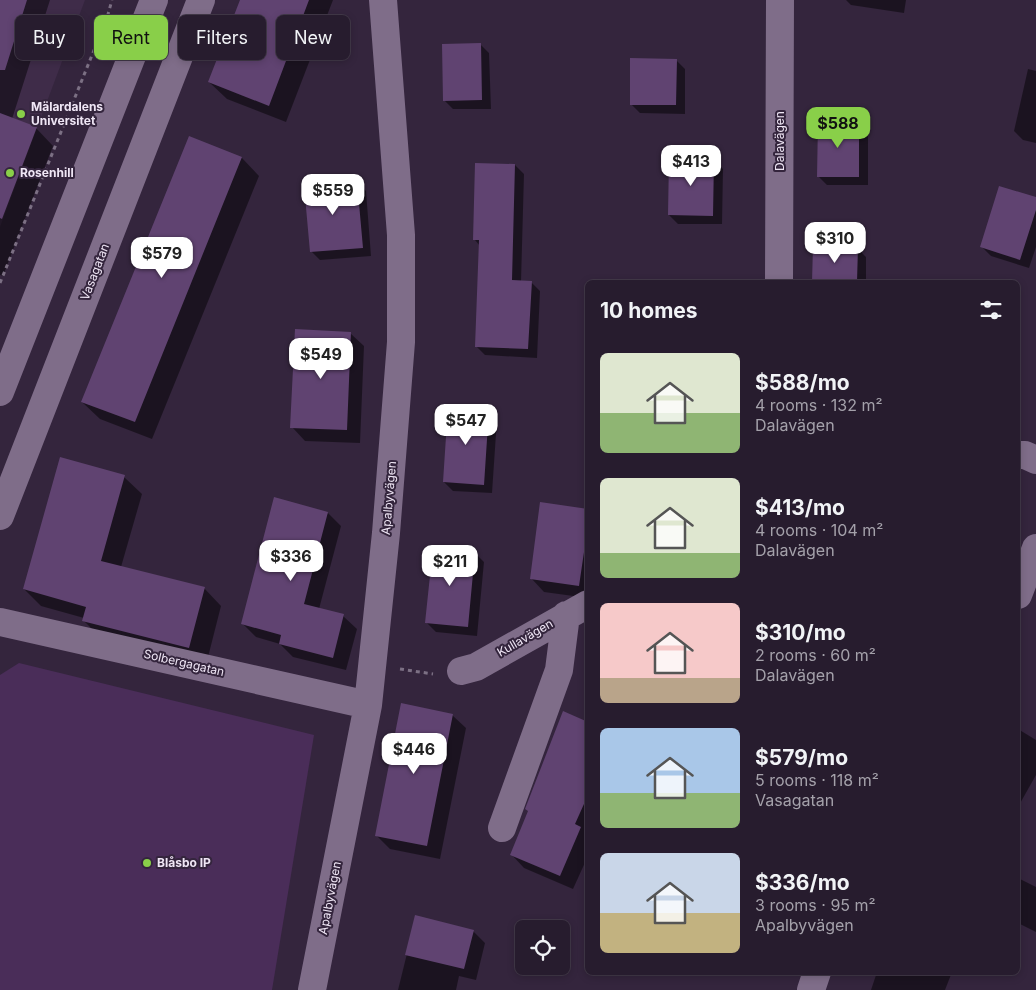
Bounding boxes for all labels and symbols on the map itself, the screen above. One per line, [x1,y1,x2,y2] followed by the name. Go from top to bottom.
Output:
[31,99,103,128] place label: Mälardalens Universitet
[808,106,868,149] pin: $588
[15,108,27,120] marker: Mälardalens Universitet
[772,111,787,171] street label: Dalavägen
[661,144,721,187] pin: $413
[20,165,74,180] place label: Rosenhill
[4,167,16,179] marker: Rosenhill
[303,174,363,216] pin: $559
[805,222,865,264] pin: $310
[132,236,192,279] pin: $579
[77,241,112,302] street label: Vasagatan
[291,338,351,380] pin: $549
[436,404,496,446] pin: $547
[378,460,399,536] street label: Apalbyvägen
[261,540,321,582] pin: $336
[420,544,480,587] pin: $211
[494,616,555,660] street label: Kullavägen
[142,646,226,679] street label: Solbergagatan
[384,732,444,775] pin: $446
[157,855,211,870] place label: Blåsbo IP
[141,857,153,869] marker: Blåsbo IP
[315,860,344,936] street label: Apalbyvägen

